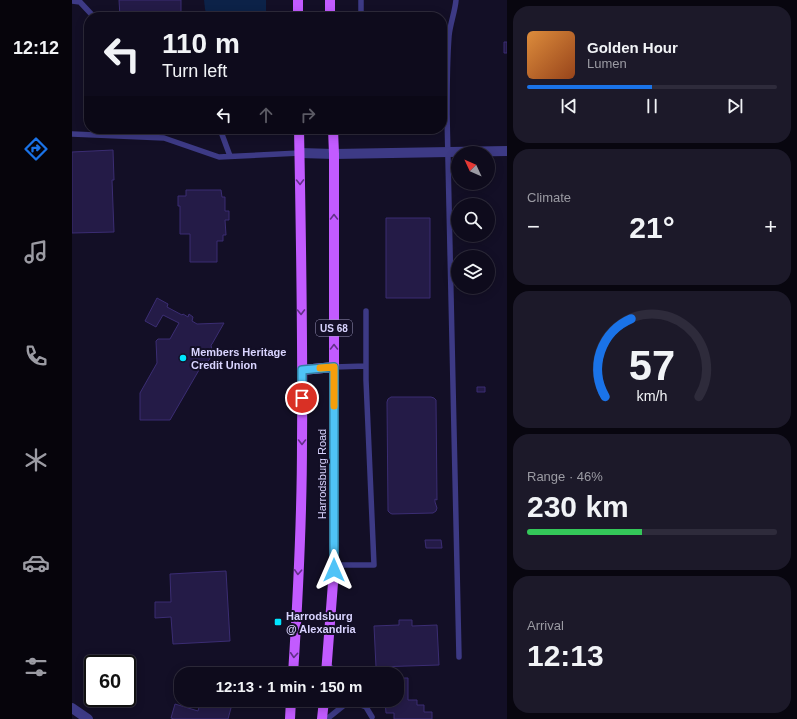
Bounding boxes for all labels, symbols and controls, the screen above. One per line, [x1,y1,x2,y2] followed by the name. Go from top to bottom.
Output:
[96,28,148,80] icon: left
[162,28,240,59] text: 110 m
[13,38,59,58] text: 12:12
[587,39,678,56] text: Golden Hour
[587,56,627,71] text: Lumen
[162,61,227,81] text: Turn left
[558,95,580,117] icon: previous
[641,95,663,117] icon: pause
[724,95,746,117] icon: next
[213,104,235,126] icon: left
[255,104,277,126] icon: ahead
[297,104,319,126] icon: right
[22,135,50,163] icon: directions
[451,146,495,190] north arrow
[451,146,495,294] map controls
[296,179,304,185] one-way arrow
[527,190,571,205] text: Climate
[451,198,495,242] button: search
[629,211,675,244] text: 21°
[330,214,338,220] one-way arrow
[527,214,540,239] text: −
[764,214,777,239] text: +
[22,238,50,266] icon: music
[451,250,495,294] button: layers
[297,309,305,315] one-way arrow
[316,320,352,336] road number: US 68
[22,342,50,370] icon: phone
[629,342,675,389] text: 57
[330,344,338,350] one-way arrow
[191,346,286,371] place label: Members Heritage Credit Union
[178,353,188,363] marker: Members Heritage Credit Union
[285,381,319,415] pin
[291,387,313,409] icon: arrive
[637,388,668,404] text: km/h
[316,429,328,519] street label: Harrodsburg Road
[298,439,306,445] one-way arrow
[22,446,50,474] icon: climate
[527,469,603,484] text: Range · 46%
[527,490,629,523] text: 230 km
[22,549,50,577] icon: car
[313,549,355,591] position arrow
[294,569,303,575] one-way arrow
[286,610,357,635] place label: Harrodsburg @ Alexandria
[273,617,283,627] marker: Harrodsburg @ Alexandria
[527,618,564,633] text: Arrival
[527,639,604,672] text: 12:13
[290,652,299,658] one-way arrow
[22,653,50,681] icon: filters
[84,655,136,707] speed limit sign: 60
[216,678,362,695] text: 12:13 · 1 min · 150 m

